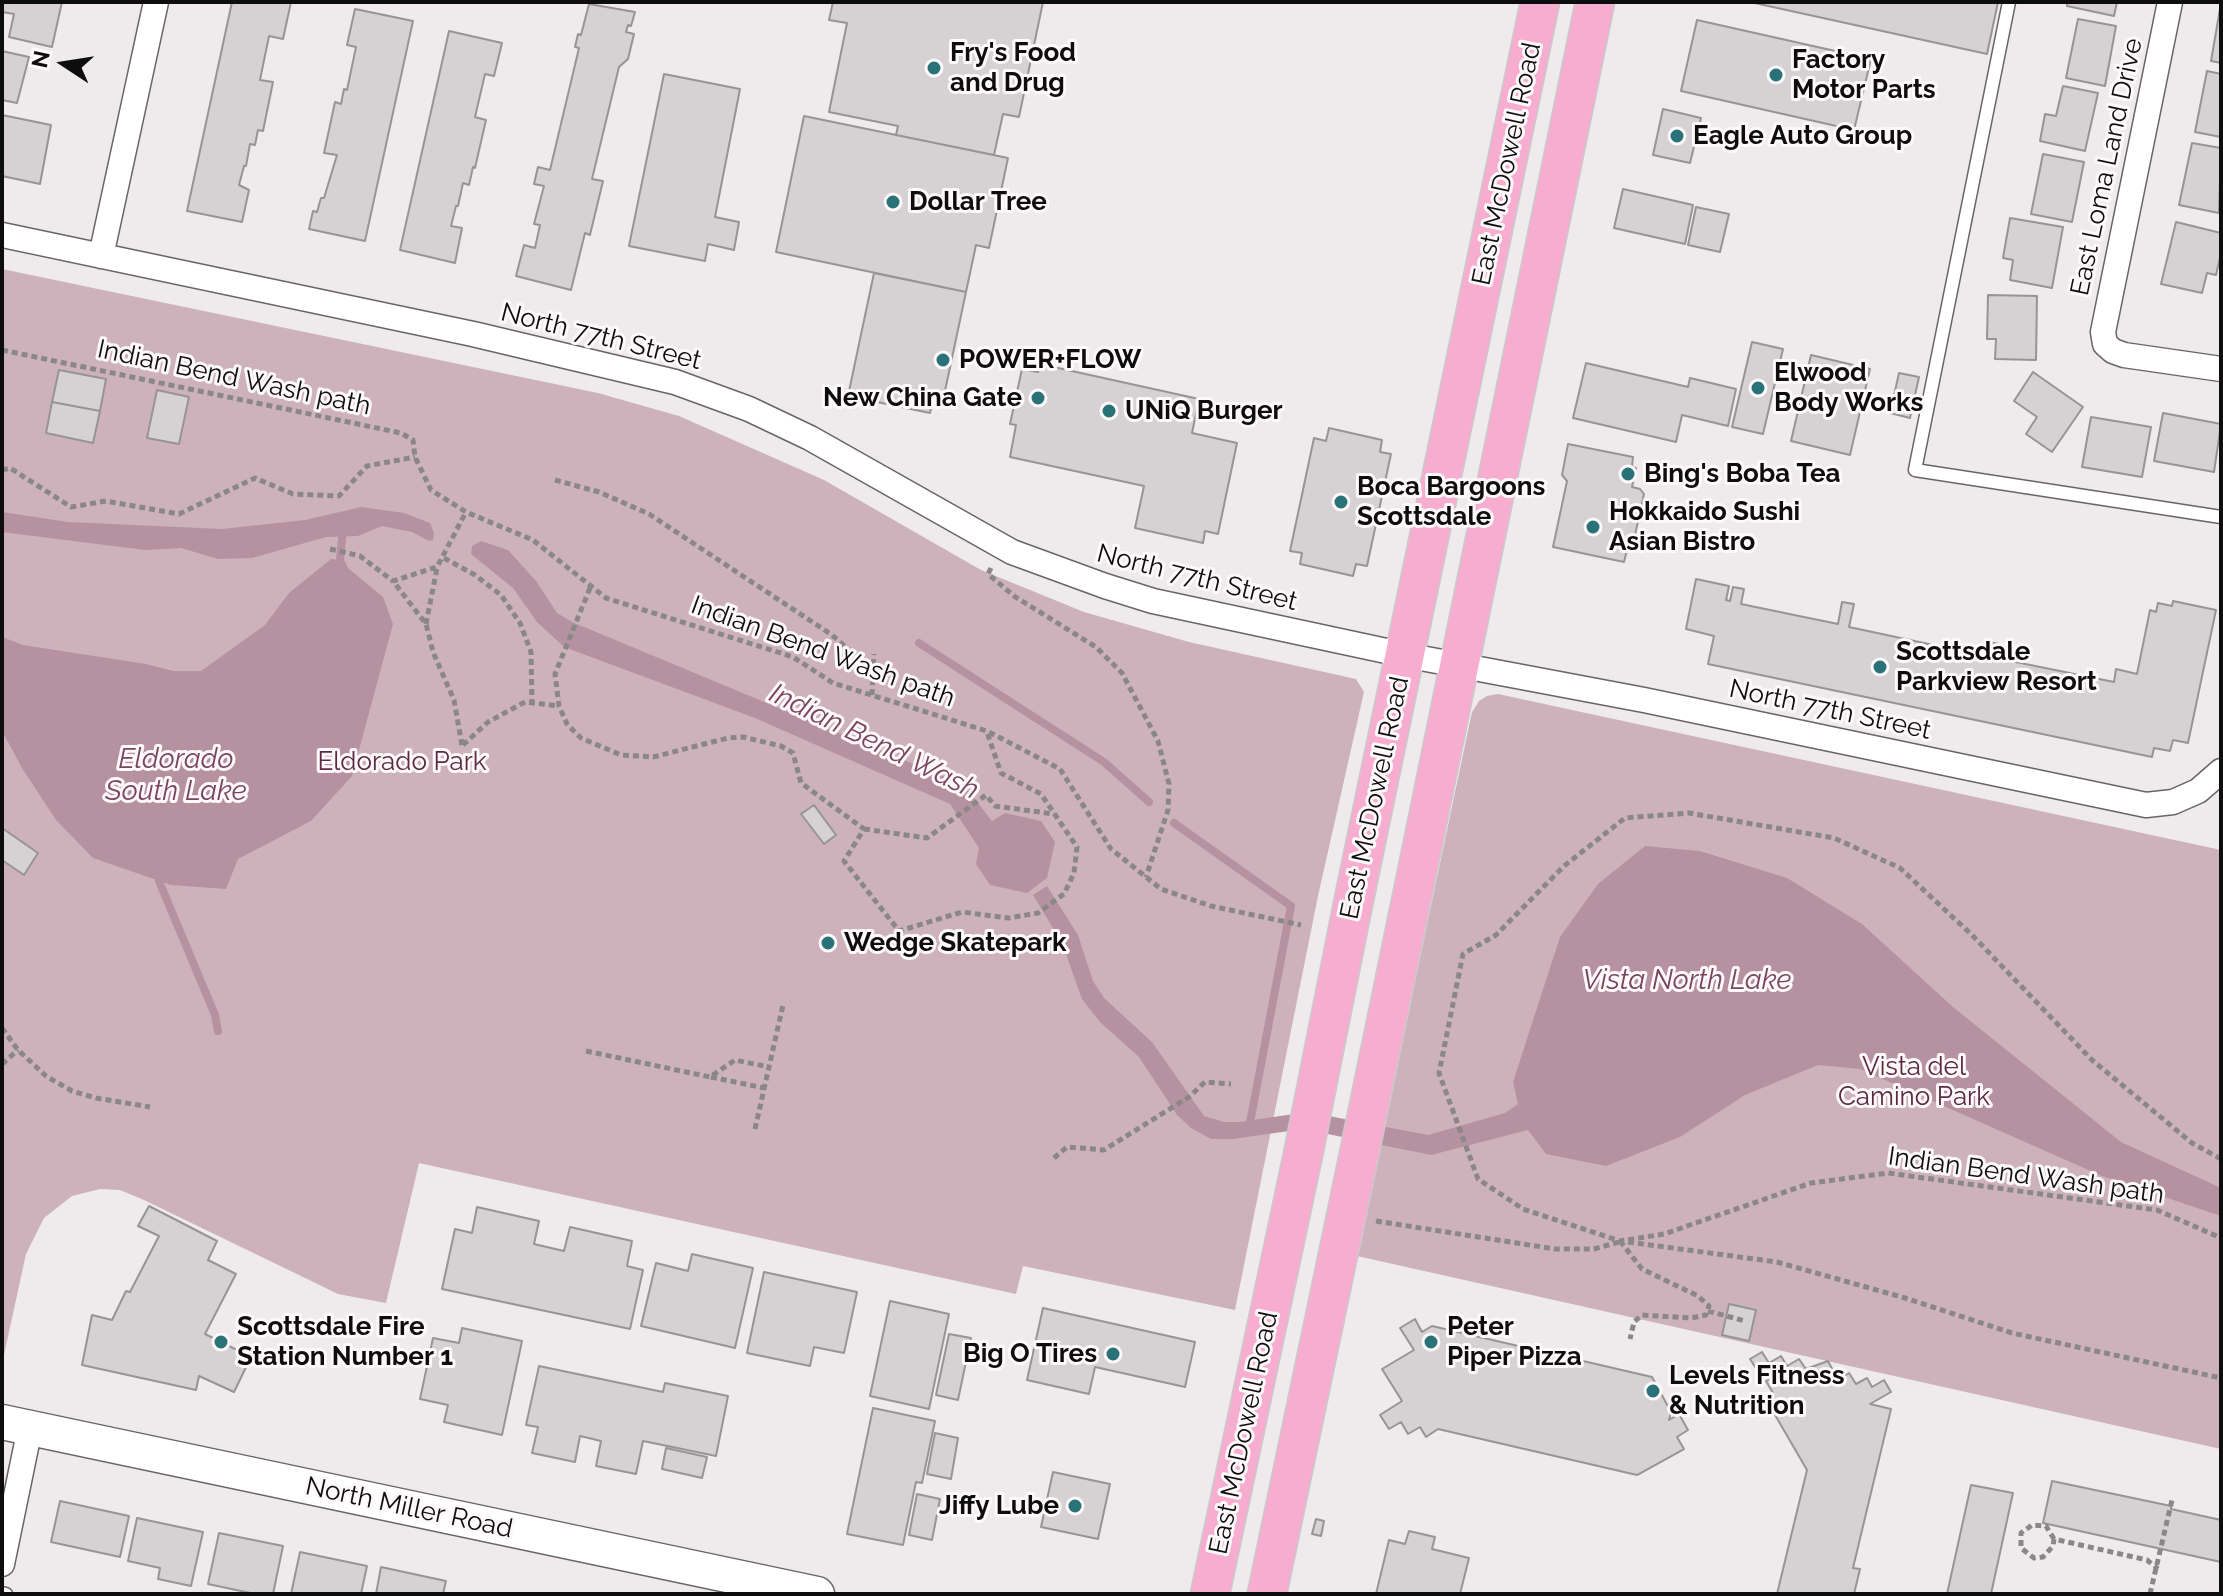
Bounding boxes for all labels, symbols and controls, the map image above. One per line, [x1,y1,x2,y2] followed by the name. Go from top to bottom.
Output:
[24,24,104,104] north arrow
[2064,36,2150,298] street label: East Loma Land Drive
[950,37,1076,98] place label: Fry's Food and Drug
[1466,40,1548,288] street label: East McDowell Road
[1792,44,1936,106] place label: Factory Motor Parts
[26,48,55,70] text: N
[925,59,943,77] marker: Fry's Food and Drug
[1767,66,1785,84] marker: Factory Motor Parts
[1693,120,1912,152] place label: Eagle Auto Group
[1668,127,1686,145] marker: Eagle Auto Group
[909,186,1047,218] place label: Dollar Tree
[884,193,902,211] marker: Dollar Tree
[498,297,704,377] street label: North 77th Street
[95,334,373,422] street label: Indian Bend Wash path
[959,344,1141,376] place label: POWER+FLOW
[934,351,952,369] marker: POWER+FLOW
[1774,357,1923,418] place label: Elwood Body Works
[1749,379,1767,397] marker: Elwood Body Works
[823,382,1022,414] place label: New China Gate
[1029,389,1047,407] marker: New China Gate
[1125,395,1283,427] place label: UNiQ Burger
[1100,402,1118,420] marker: UNiQ Burger
[1644,458,1841,490] place label: Bing's Boba Tea
[1619,465,1637,483] marker: Bing's Boba Tea
[1357,471,1545,532] place label: Boca Bargoons Scottsdale
[1332,493,1350,511] marker: Boca Bargoons Scottsdale
[1609,496,1800,558] place label: Hokkaido Sushi Asian Bistro
[1584,518,1602,536] marker: Hokkaido Sushi Asian Bistro
[1094,538,1300,618] street label: North 77th Street
[687,590,959,714] street label: Indian Bend Wash path
[1896,636,2097,698] place label: Scottsdale Parkview Resort
[1871,658,1889,676] marker: Scottsdale Parkview Resort
[1726,673,1934,747] street label: North 77th Street
[1334,674,1416,922] street label: East McDowell Road
[764,677,984,807] water label: Indian Bend Wash
[105,743,247,809] water label: Eldorado South Lake
[317,746,487,778] park label: Eldorado Park
[844,927,1067,959] place label: Wedge Skatepark
[819,934,837,952] marker: Wedge Skatepark
[1583,964,1791,998] water label: Vista North Lake
[1838,1051,1990,1112] park label: Vista del Camino Park
[1886,1141,2166,1211] street label: Indian Bend Wash path
[1203,1309,1285,1557] street label: East McDowell Road
[237,1311,453,1372] place label: Scottsdale Fire Station Number 1
[1447,1311,1582,1372] place label: Peter Piper Pizza
[212,1333,230,1351] marker: Scottsdale Fire Station Number 1
[1422,1333,1440,1351] marker: Peter Piper Pizza
[963,1338,1097,1370] place label: Big O Tires
[1104,1345,1122,1363] marker: Big O Tires
[1669,1360,1844,1422] place label: Levels Fitness & Nutrition
[1644,1382,1662,1400] marker: Levels Fitness & Nutrition
[303,1471,515,1545] street label: North Miller Road
[939,1490,1059,1522] place label: Jiffy Lube
[1066,1497,1084,1515] marker: Jiffy Lube

